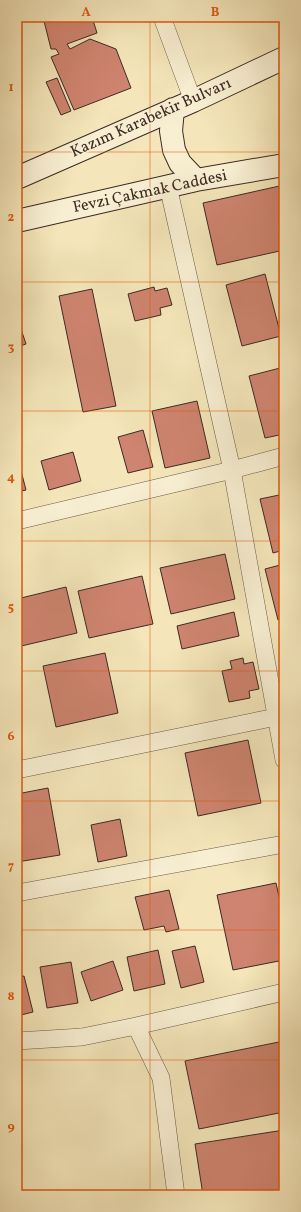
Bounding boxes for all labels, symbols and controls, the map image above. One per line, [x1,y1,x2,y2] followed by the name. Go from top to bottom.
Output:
[81,4,91,22] text: A
[211,4,220,22] text: B
[67,72,235,163] street label: Kazım Karabekir Bulvarı
[8,79,14,97] text: 1
[71,165,229,219] street label: Fevzi Çakmak Caddesi
[8,209,15,227] text: 2
[8,339,15,357] text: 3
[7,469,15,487] text: 4
[8,599,14,617] text: 5
[7,728,15,746] text: 6
[8,858,14,876] text: 7
[7,988,15,1006] text: 8
[7,1118,15,1136] text: 9

